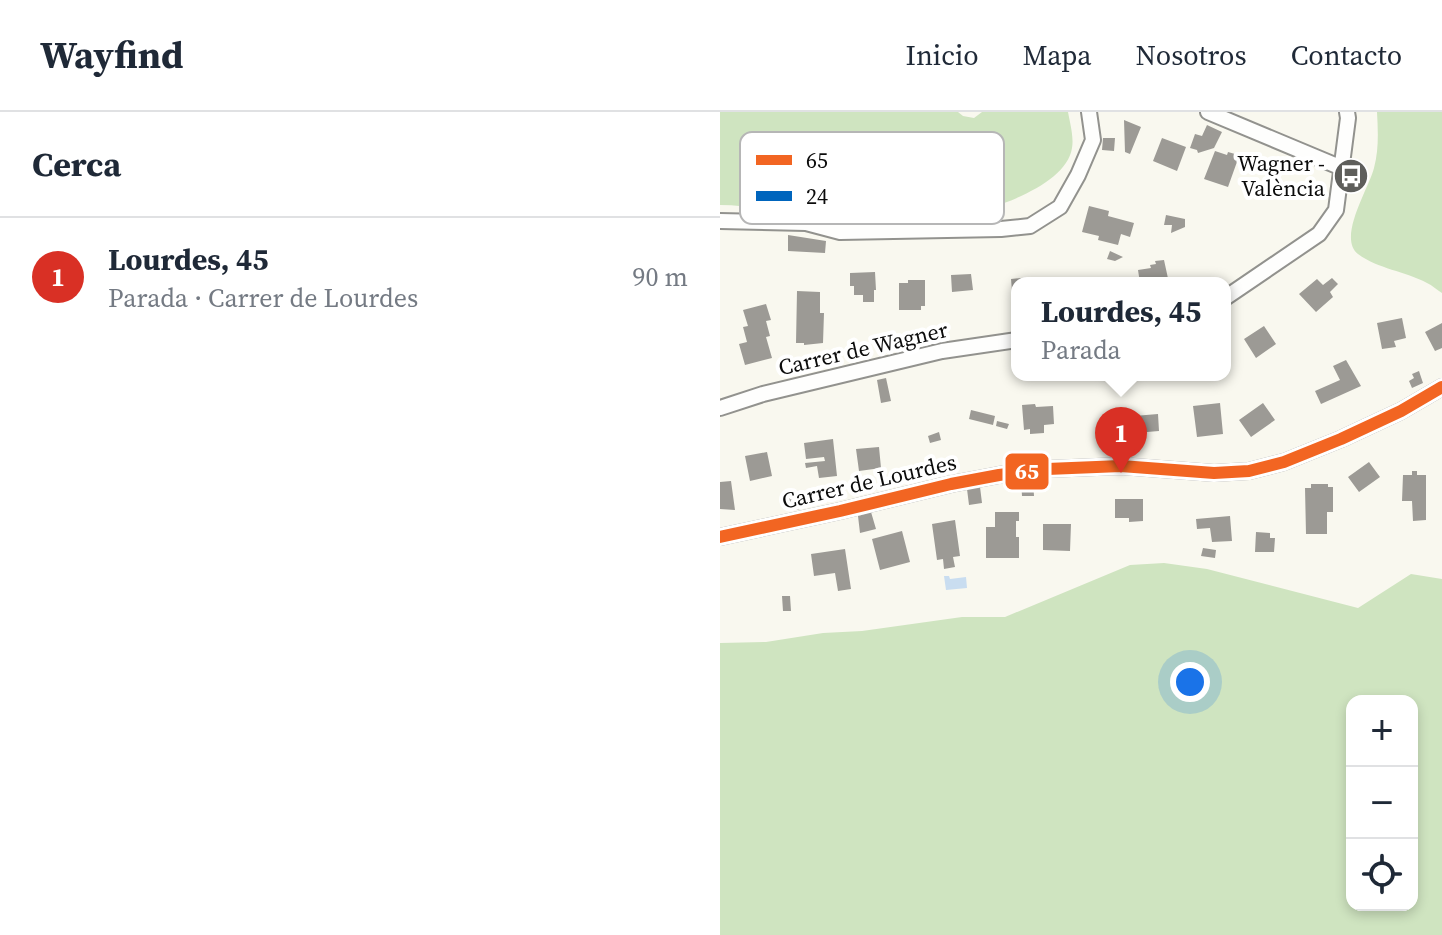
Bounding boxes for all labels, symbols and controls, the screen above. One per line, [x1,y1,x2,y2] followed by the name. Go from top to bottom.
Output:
[40,29,184,81] text: Wayfind
[906,36,979,74] text: Inicio
[1023,36,1092,74] text: Mapa
[1136,36,1247,74] text: Nosotros
[1291,36,1402,74] text: Contacto
[740,132,1004,224] legend
[32,141,121,187] text: Cerca
[806,145,828,175] text: 65
[1237,148,1326,203] place label: Wagner - València
[1332,157,1370,195] bus stop icon: Wagner - València
[806,181,828,211] text: 24
[108,239,269,280] text: Lourdes, 45
[51,259,65,295] text: 1
[633,259,688,295] text: 90 m
[1011,277,1231,381] popup
[108,280,418,316] text: Parada · Carrer de Lourdes
[1041,291,1201,332] text: Lourdes, 45
[775,314,951,382] street label: Carrer de Wagner
[1041,332,1121,368] text: Parada
[1095,407,1147,473] pin: 1
[779,446,959,516] street label: Carrer de Lourdes
[1004,452,1050,491] line badge: 65
[1015,456,1039,486] text: 65
[1170,662,1210,702] your location
[1346,695,1418,911] map controls
[1346,695,1418,767] button: +
[1346,767,1418,839] button: −
[1346,839,1418,911] button: locate

